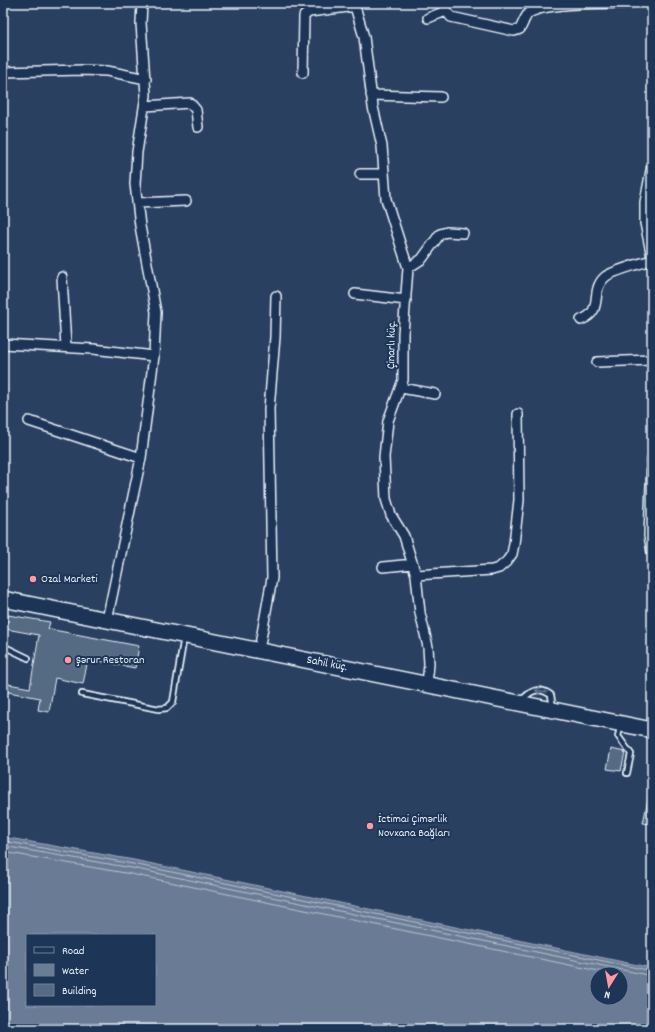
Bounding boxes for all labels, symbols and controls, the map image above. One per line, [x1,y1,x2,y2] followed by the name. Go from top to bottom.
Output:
[383,321,401,369] street label: Çinarlı küç.
[41,571,98,588] place label: Ozal Marketi
[28,574,38,584] marker: Ozal Marketi
[76,652,145,669] place label: Şərur Restoran
[305,652,349,676] street label: Sahil küç.
[63,655,73,665] marker: Şərur Restoran
[534,687,547,695] one-way arrow
[378,811,450,842] place label: İctimai Çimərlik Novxana Bağları
[365,821,375,831] marker: İctimai Çimərlik Novxana Bağları
[26,934,156,1006] legend
[62,943,84,960] text: Road
[62,963,89,980] text: Water
[589,966,629,1006] north arrow
[62,983,97,1000] text: Building
[603,985,612,1002] text: N

